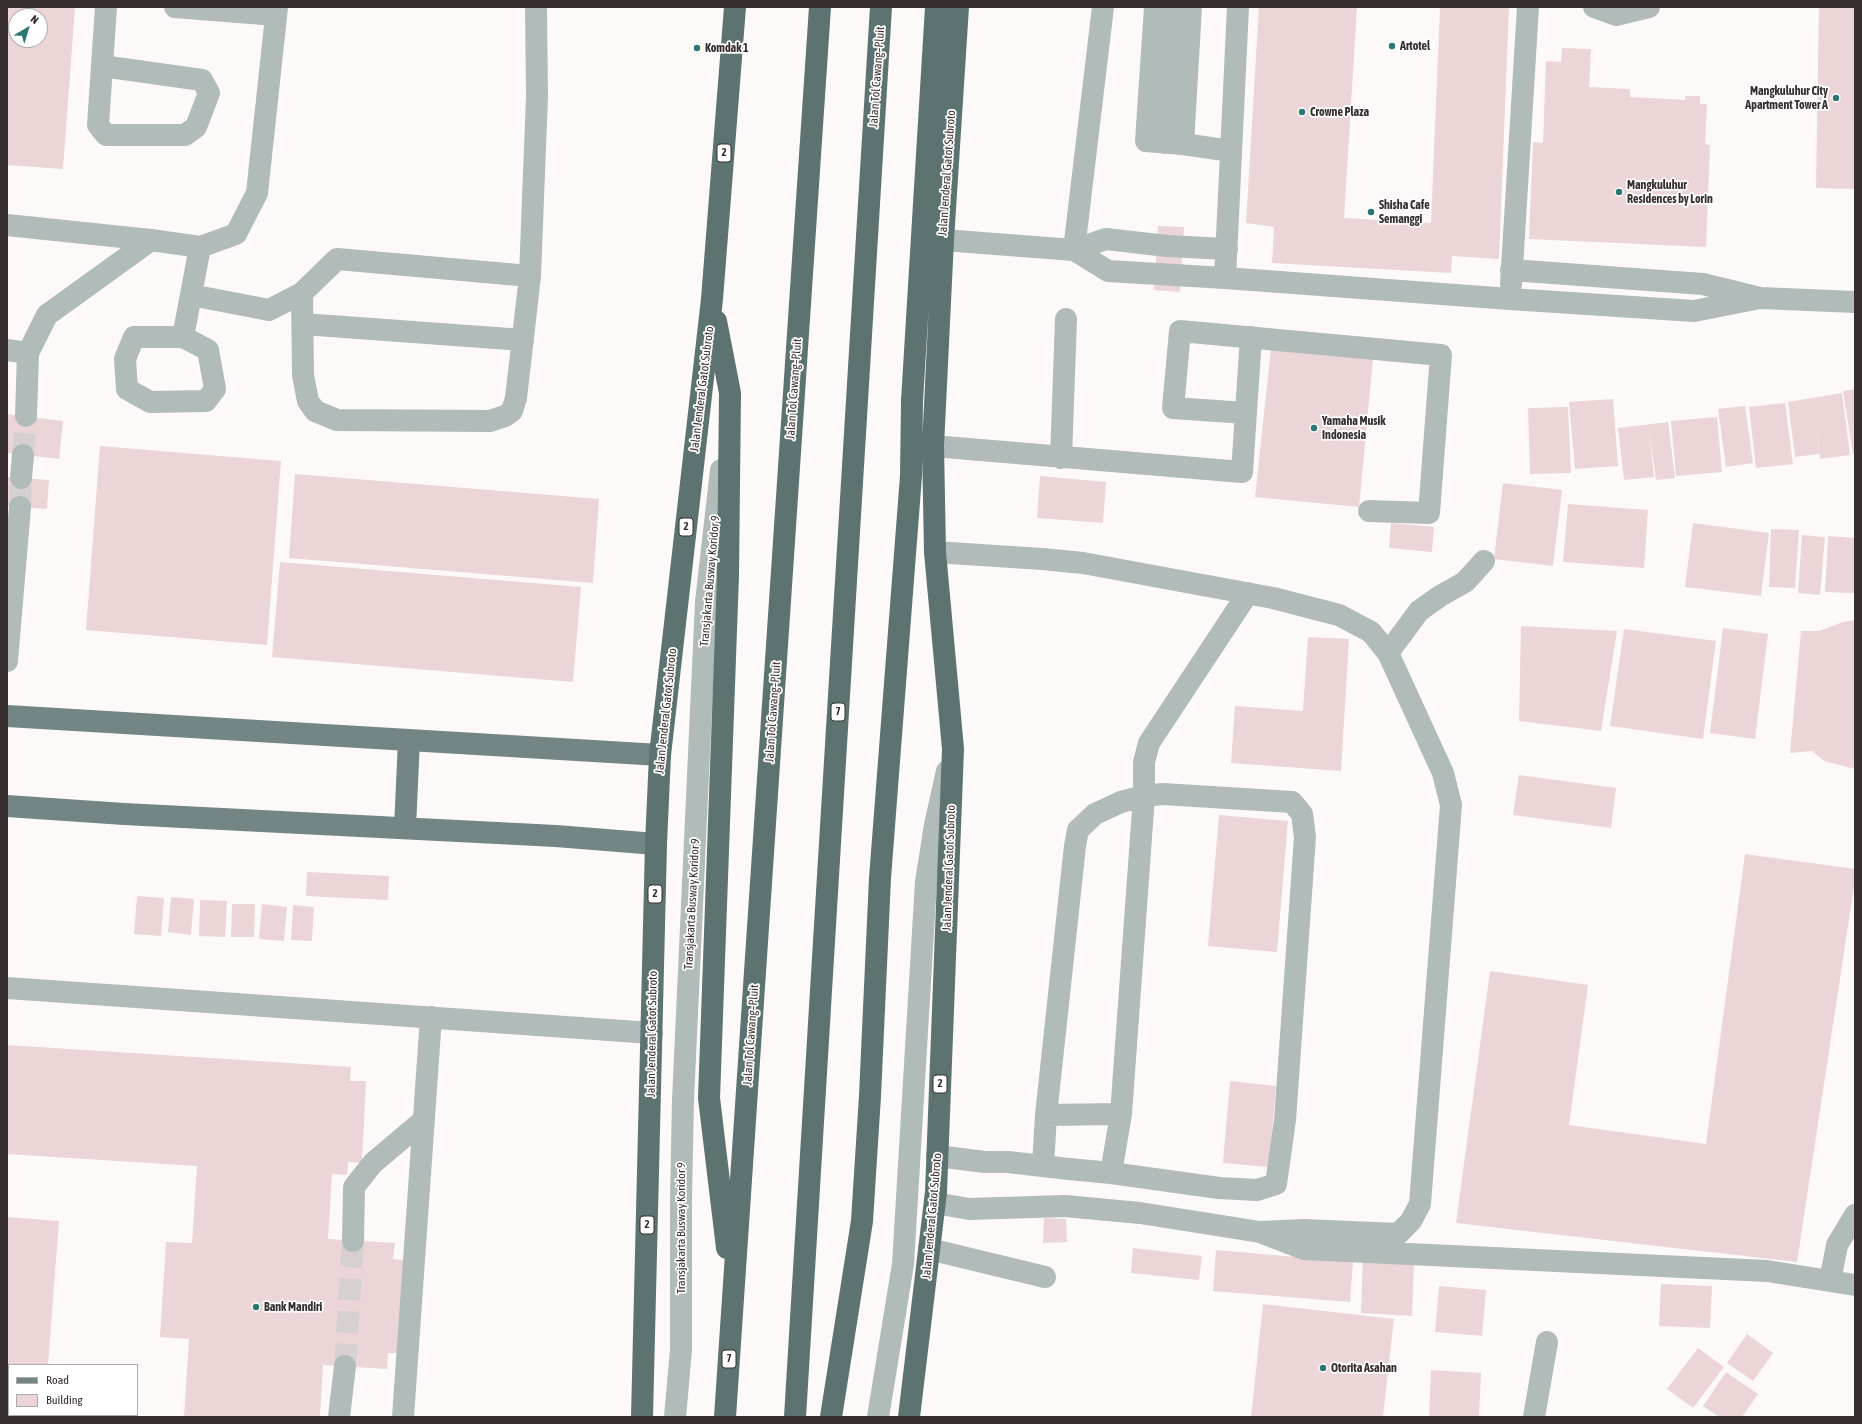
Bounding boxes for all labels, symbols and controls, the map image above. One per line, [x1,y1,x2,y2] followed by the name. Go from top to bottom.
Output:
[8,8,48,48] north arrow
[29,13,41,26] text: N
[866,26,888,128] street label: Jalan Tol Cawang–Pluit
[1400,39,1430,53] place label: Artotel
[705,41,749,55] place label: Komdak 1
[1387,41,1397,51] marker: Artotel
[692,43,702,53] marker: Komdak 1
[1745,84,1828,112] place label: Mangkuluhur City Apartment Tower A
[1831,93,1841,103] marker: Mangkuluhur City Apartment Tower A
[1310,105,1369,119] place label: Crowne Plaza
[1297,107,1307,117] marker: Crowne Plaza
[935,110,959,236] street label: Jalan Jenderal Gatot Subroto
[717,144,731,162] road number: 2
[1627,178,1713,206] place label: Mangkuluhur Residences by Lorin
[1614,187,1624,197] marker: Mangkuluhur Residences by Lorin
[1379,198,1430,226] place label: Shisha Cafe Semanggi
[1366,207,1376,217] marker: Shisha Cafe Semanggi
[687,325,717,453] street label: Jalan Jenderal Gatot Subroto
[783,338,805,440] street label: Jalan Tol Cawang–Pluit
[1322,414,1386,442] place label: Yamaha Musik Indonesia
[1309,423,1319,433] marker: Yamaha Musik Indonesia
[697,515,723,647] street label: Transjakarta Busway Koridor 9
[679,518,693,536] road number: 2
[652,647,680,775] street label: Jalan Jenderal Gatot Subroto
[762,661,784,763] street label: Jalan Tol Cawang–Pluit
[831,703,845,721] road number: 7
[940,805,958,931] street label: Jalan Jenderal Gatot Subroto
[681,838,703,970] street label: Transjakarta Busway Koridor 9
[648,885,662,903] road number: 2
[644,971,660,1097] street label: Jalan Jenderal Gatot Subroto
[740,984,762,1086] street label: Jalan Tol Cawang–Pluit
[933,1075,947,1093] road number: 2
[919,1152,945,1280] street label: Jalan Jenderal Gatot Subroto
[674,1162,688,1294] street label: Transjakarta Busway Koridor 9
[640,1216,654,1234] road number: 2
[264,1300,322,1314] place label: Bank Mandiri
[251,1302,261,1312] marker: Bank Mandiri
[722,1350,736,1368] road number: 7
[1331,1361,1397,1375] place label: Otorita Asahan
[1318,1363,1328,1373] marker: Otorita Asahan
[8,1364,138,1416] legend
[46,1373,69,1387] text: Road
[46,1393,83,1407] text: Building

